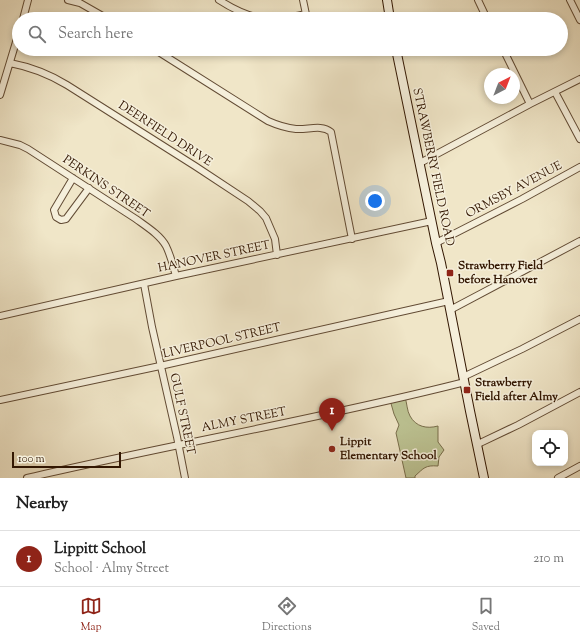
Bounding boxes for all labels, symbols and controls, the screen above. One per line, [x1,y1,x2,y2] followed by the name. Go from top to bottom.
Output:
[12,12,568,56] search box
[26,23,48,45] icon: search
[58,24,133,45] text: Search here
[484,68,520,104] north arrow
[407,86,459,248] street label: STRAWBERRY FIELD ROAD
[115,97,216,172] street label: DEERFIELD DRIVE
[59,151,154,223] street label: PERKINS STREET
[463,157,566,223] street label: ORMSBY AVENUE
[365,191,385,211] your location
[156,236,272,278] street label: HANOVER STREET
[457,257,543,289] place label: Strawberry Field before Hanover
[445,268,455,278] marker: Strawberry Field before Hanover
[161,319,283,363] street label: LIVERPOOL STREET
[165,371,200,457] street label: GULF STREET
[474,374,558,406] place label: Strawberry Field after Almy
[462,385,472,395] marker: Strawberry Field after Almy
[319,398,345,431] pin: 1
[200,403,289,437] street label: ALMY STREET
[532,430,568,466] map controls
[532,430,568,466] button: locate
[339,433,437,465] place label: Lippit Elementary School
[327,444,337,454] marker: Lippit Elementary School
[12,450,121,469] scale bar
[18,451,45,467] text: 100 m
[16,492,68,516] text: Nearby
[54,539,146,560] text: Lippitt School
[27,550,31,568] text: 1
[533,550,564,568] text: 210 m
[54,560,169,578] text: School · Almy Street
[80,595,102,635] tab: Map
[262,595,312,635] tab: Directions
[472,595,500,635] tab: Saved

